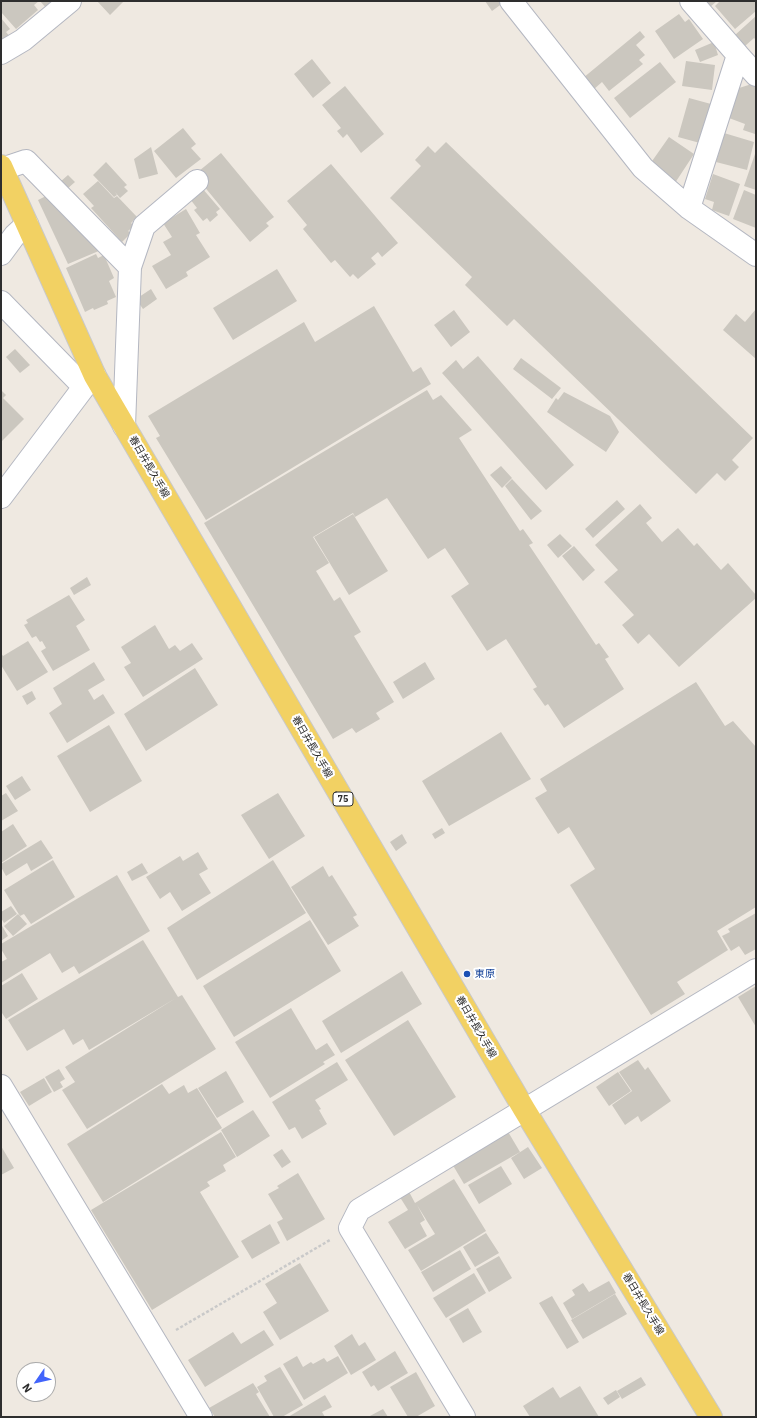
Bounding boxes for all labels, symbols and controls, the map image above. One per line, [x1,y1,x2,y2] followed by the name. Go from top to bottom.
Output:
[126,434,172,500] street label: 春日井長久手線
[289,714,335,780] street label: 春日井長久手線
[333,792,353,806] road number: 75
[475,968,495,980] place label: 東原
[462,969,472,979] marker: 東原
[453,994,499,1060] street label: 春日井長久手線
[620,1271,666,1337] street label: 春日井長久手線
[16,1362,56,1402] north arrow
[19,1381,35,1395] text: N

